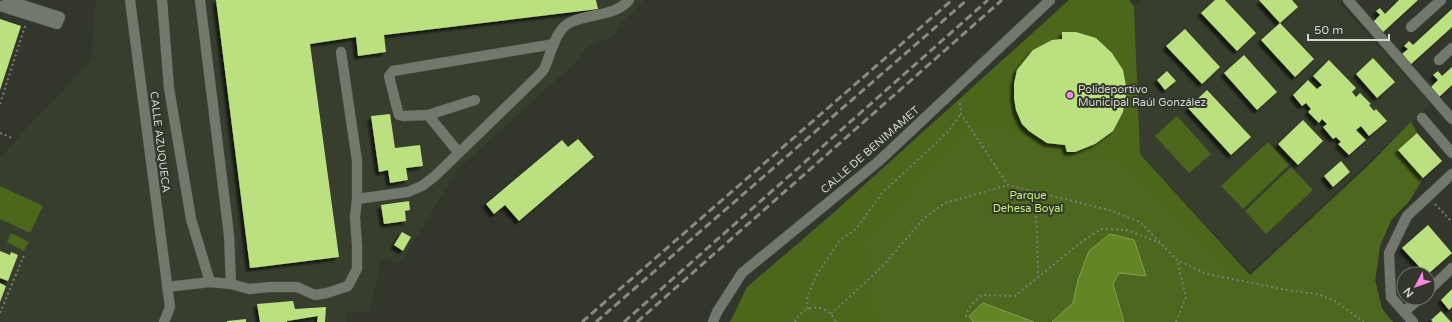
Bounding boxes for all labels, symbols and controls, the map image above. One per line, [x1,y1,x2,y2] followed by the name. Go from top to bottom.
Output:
[1308,16,1389,42] scale bar
[1314,23,1343,37] text: 50 m
[1078,83,1207,109] place label: Polideportivo Municipal Raúl González
[1065,90,1075,100] marker: Polideportivo Municipal Raúl González
[147,91,173,193] street label: CALLE AZUQUECA
[818,103,922,196] street label: CALLE DE BENIMAMET
[993,189,1063,215] park label: Parque Dehesa Boyal
[1396,266,1436,306] north arrow
[1401,285,1417,300] text: N

